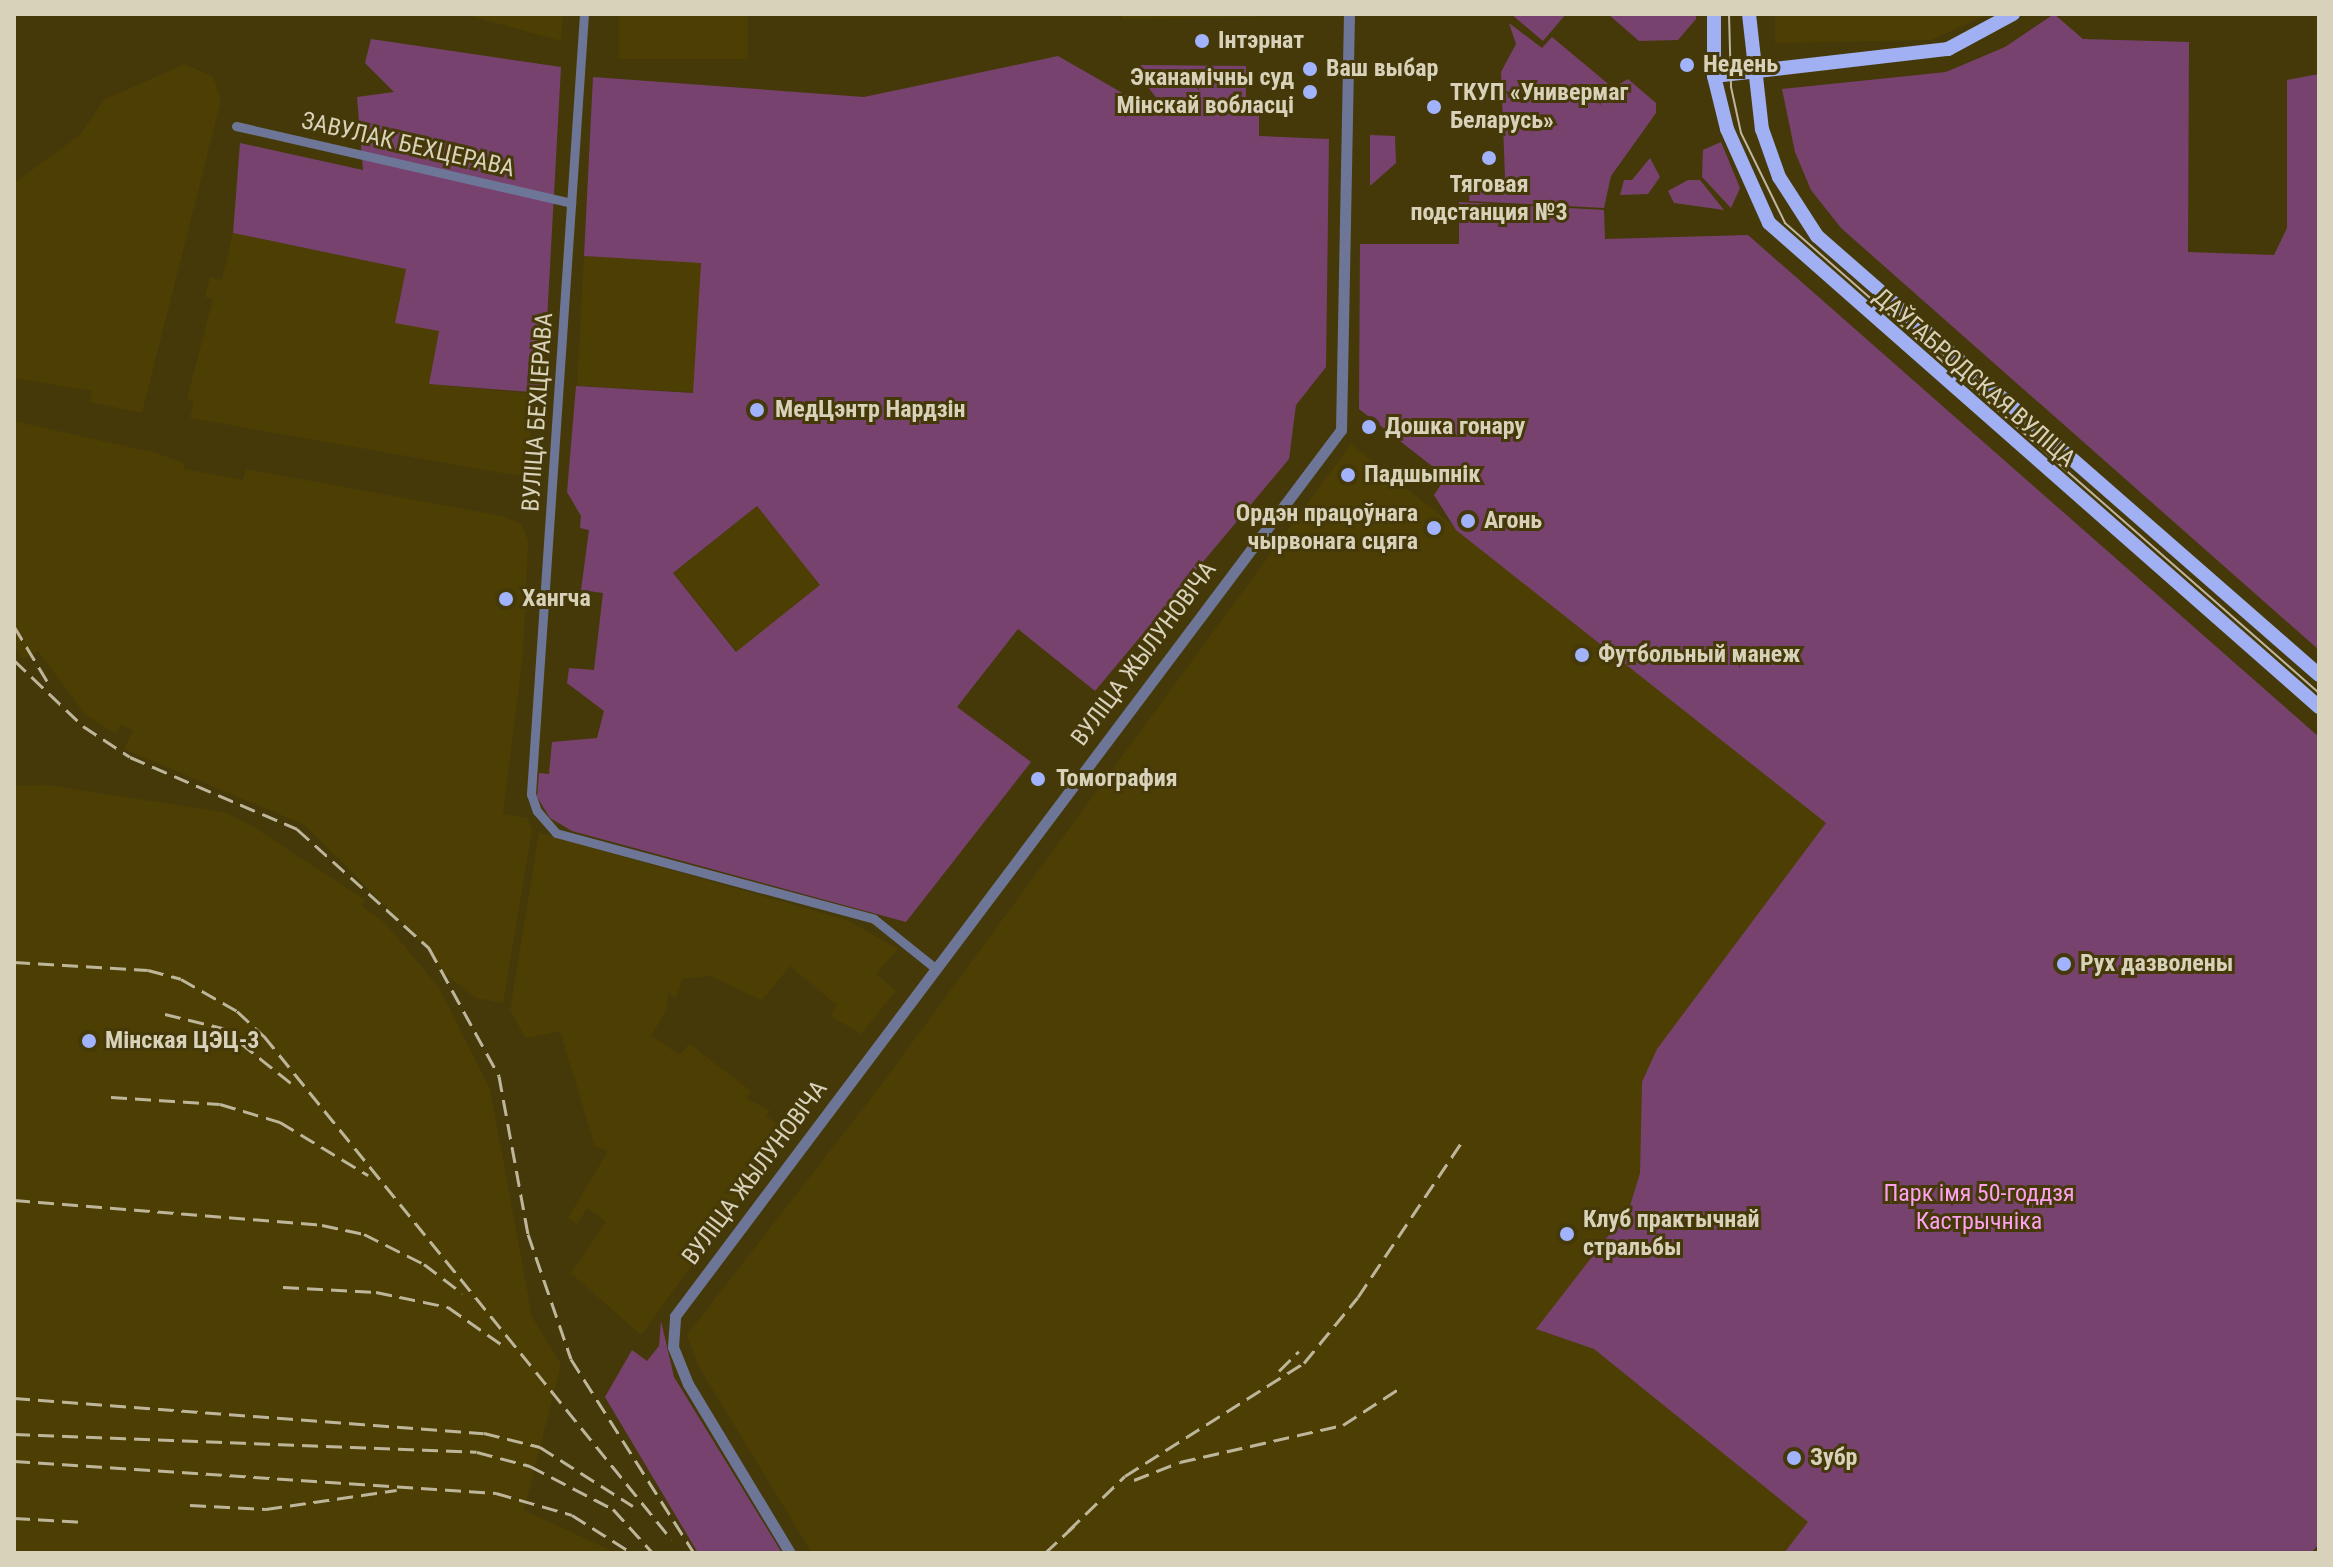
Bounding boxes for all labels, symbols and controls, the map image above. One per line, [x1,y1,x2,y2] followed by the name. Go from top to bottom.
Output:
[1218,27,1304,55] place label: Інтэрнат
[1193,32,1211,50] marker: Інтэрнат
[1703,51,1778,79] place label: Недень
[1326,55,1438,83] place label: Ваш выбар
[1678,56,1696,74] marker: Недень
[1301,60,1319,78] marker: Ваш выбар
[1116,64,1294,120] place label: Эканамічны суд Мінскай вобласці
[1450,79,1628,135] place label: ТКУП «Универмаг Беларусь»
[1301,83,1319,101] marker: Эканамічны суд Мінскай вобласці
[1425,98,1443,116] marker: ТКУП «Универмаг Беларусь»
[299,106,517,184] street label: ЗАВУЛАК БЕХЦЕРАВА
[1480,149,1498,167] marker: Тяговая подстанция №3
[1410,171,1568,227] place label: Тяговая подстанция №3
[1867,283,2081,473] street label: ДАЎГАБРОДСКАЯ ВУЛІЦА
[517,312,559,512] street label: ВУЛІЦА БЕХЦЕРАВА
[775,396,966,424] place label: МедЦэнтр Нардзін
[746,399,768,421] marker: МедЦэнтр Нардзін
[1385,413,1525,441] place label: Дошка гонару
[1360,418,1378,436] marker: Дошка гонару
[1364,461,1480,489] place label: Падшыпнік
[1339,466,1357,484] marker: Падшыпнік
[1236,500,1418,556] place label: Ордэн працоўнага чырвонага сцяга
[1484,507,1542,535] place label: Агонь
[1459,512,1477,530] marker: Агонь
[1425,519,1443,537] marker: Ордэн працоўнага чырвонага сцяга
[1065,556,1223,752] street label: ВУЛІЦА ЖЫЛУНОВІЧА
[522,585,591,613] place label: Хангча
[497,590,515,608] marker: Хангча
[1598,641,1800,669] place label: Футбольный манеж
[1573,646,1591,664] marker: Футбольный манеж
[1056,765,1178,793] place label: Томография
[1027,768,1049,790] marker: Томография
[2080,950,2233,978] place label: Рух дазволены
[2055,955,2073,973] marker: Рух дазволены
[105,1027,259,1055] place label: Мінская ЦЭЦ-3
[80,1032,98,1050] marker: Мінская ЦЭЦ-3
[676,1075,834,1271] street label: ВУЛІЦА ЖЫЛУНОВІЧА
[1883,1180,2075,1236] park label: Парк імя 50-годдзя Кастрычніка
[1583,1206,1760,1262] place label: Клуб практычнай стральбы
[1558,1225,1576,1243] marker: Клуб практычнай стральбы
[1810,1444,1857,1472] place label: Зубр
[1785,1449,1803,1467] marker: Зубр

